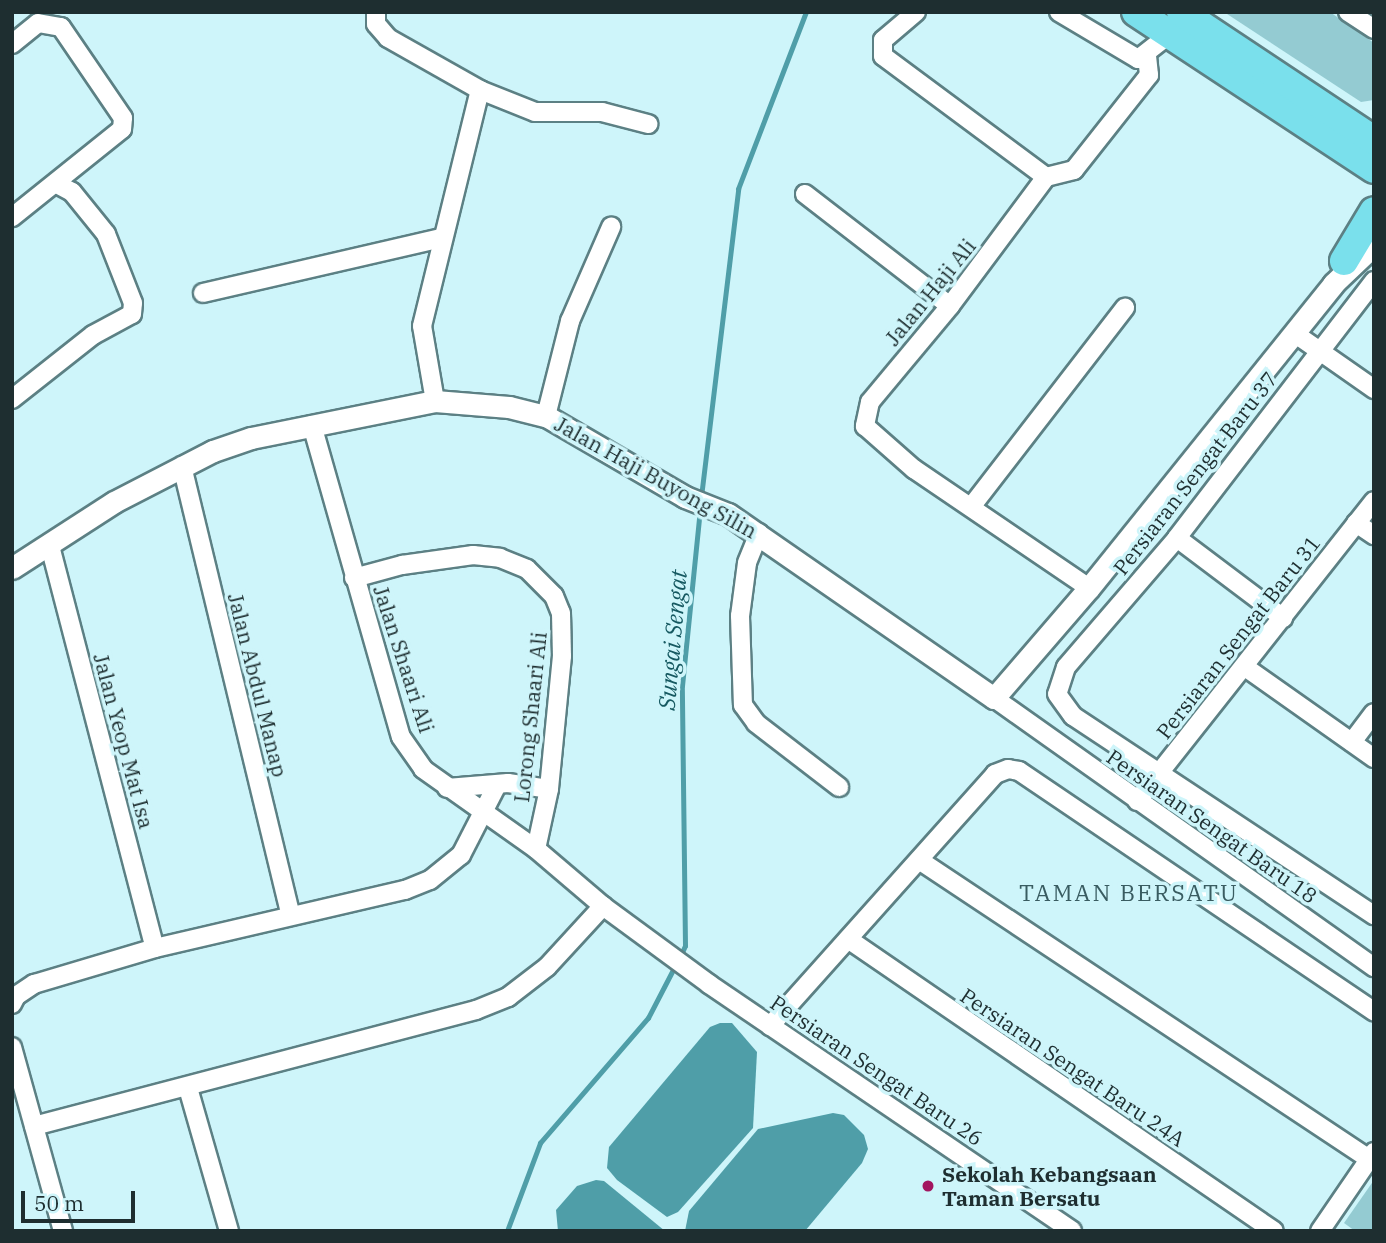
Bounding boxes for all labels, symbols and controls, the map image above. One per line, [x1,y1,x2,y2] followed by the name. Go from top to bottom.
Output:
[879,234,981,350] street label: Jalan Haji Ali
[1108,366,1282,580] street label: Persiaran Sengat Baru 37
[550,411,762,543] street label: Jalan Haji Buyong Silin
[1151,530,1325,744] street label: Persiaran Sengat Baru 31
[652,569,692,711] water label: Sungai Sengat
[368,582,440,736] street label: Jalan Shaari Ali
[223,590,293,780] street label: Jalan Abdul Manap
[509,630,551,804] street label: Lorong Shaari Ali
[88,651,160,831] street label: Jalan Yeop Mat Isa
[1102,744,1322,908] street label: Persiaran Sengat Baru 18
[1021,878,1237,906] district label: TAMAN BERSATU
[956,982,1190,1152] street label: Persiaran Sengat Baru 24A
[766,989,988,1151] street label: Persiaran Sengat Baru 26
[942,1161,1157,1211] place label: Sekolah Kebangsaan Taman Bersatu
[24,1176,138,1220] scale bar
[920,1178,936,1194] marker: Sekolah Kebangsaan Taman Bersatu
[34,1189,84,1217] text: 50 m

